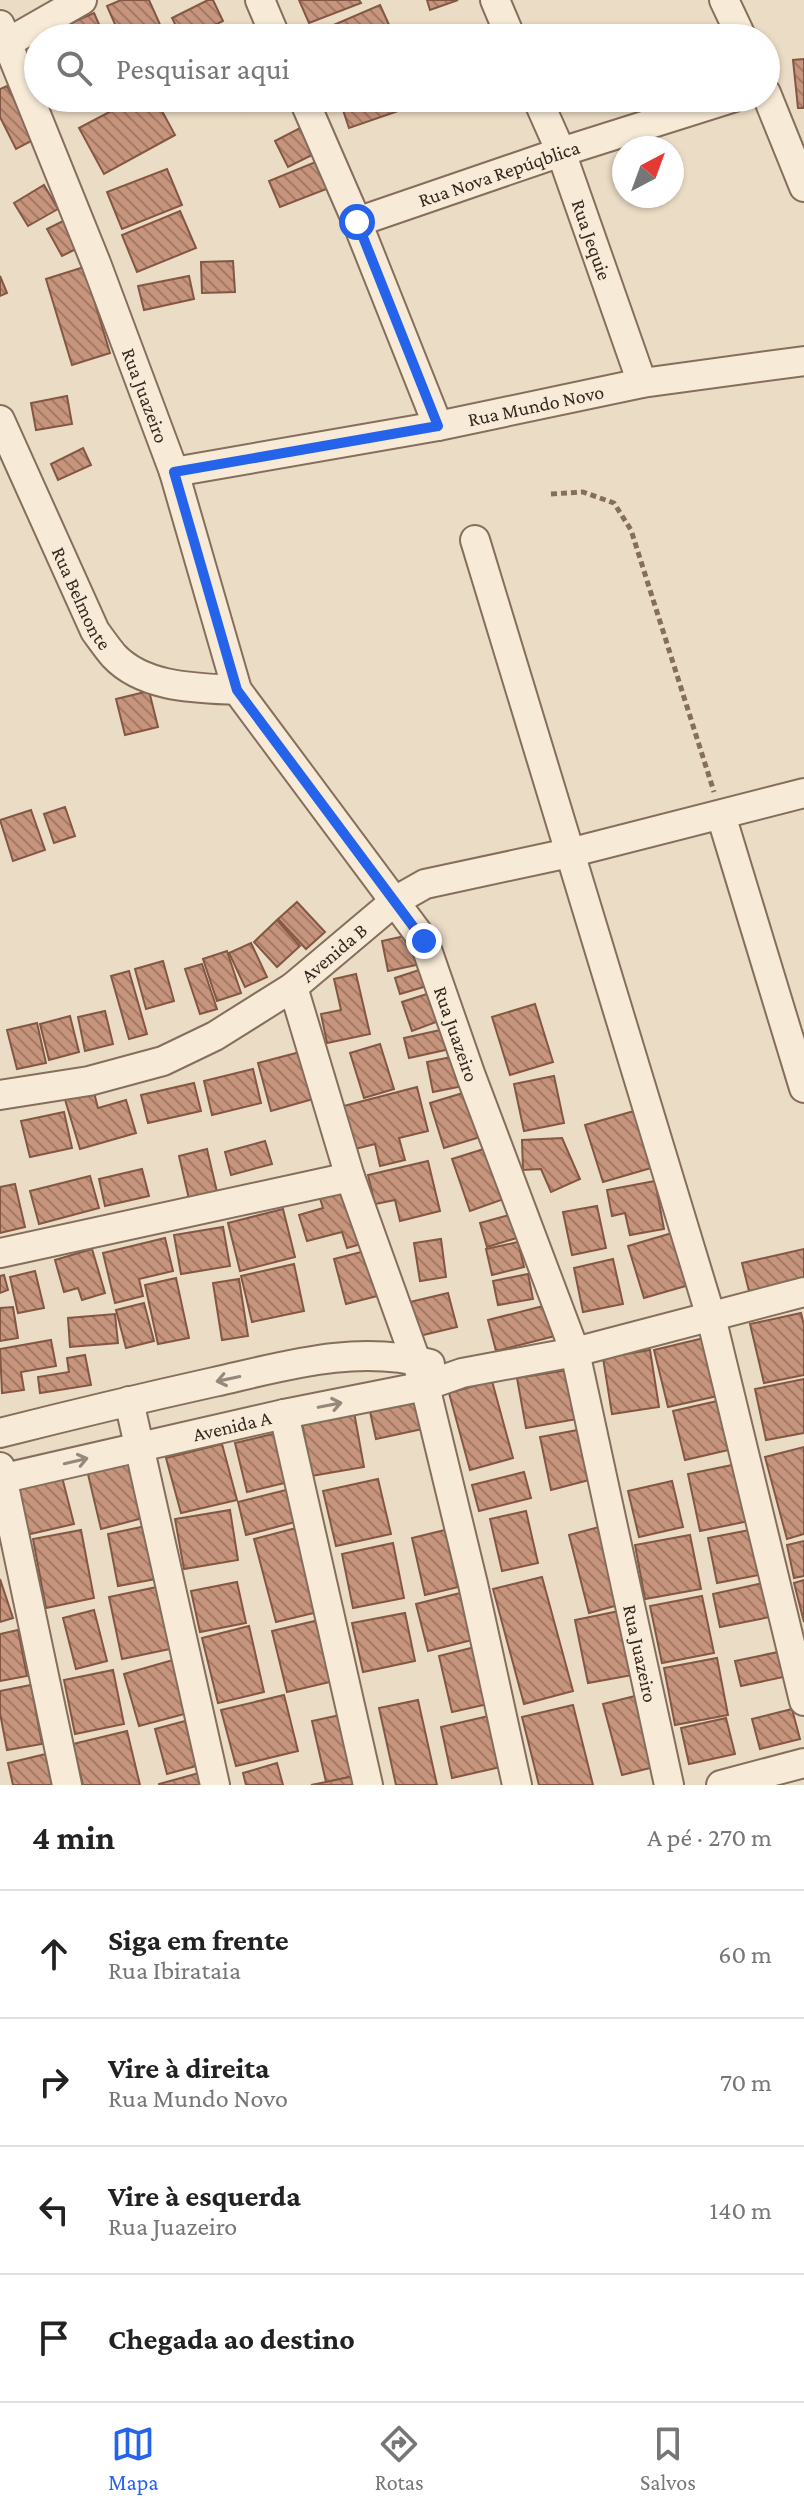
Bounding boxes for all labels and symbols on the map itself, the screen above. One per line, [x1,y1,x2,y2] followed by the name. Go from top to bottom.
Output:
[415,136,582,211] street label: Rua Nova Repúqblica
[612,136,684,208] north arrow
[567,196,616,283] street label: Rua Jequie
[339,204,375,240] route start
[118,345,173,446] street label: Rua Juazeiro
[466,380,606,430] street label: Rua Mundo Novo
[48,543,116,654] street label: Rua Belmonte
[296,919,371,987] street label: Avenida B
[406,923,442,959] route end
[430,983,483,1085] street label: Rua Juazeiro
[216,1372,242,1387] one-way arrow
[317,1397,342,1412] one-way arrow
[191,1406,274,1446] street label: Avenida A
[63,1453,88,1468] one-way arrow
[619,1603,662,1704] street label: Rua Juazeiro

